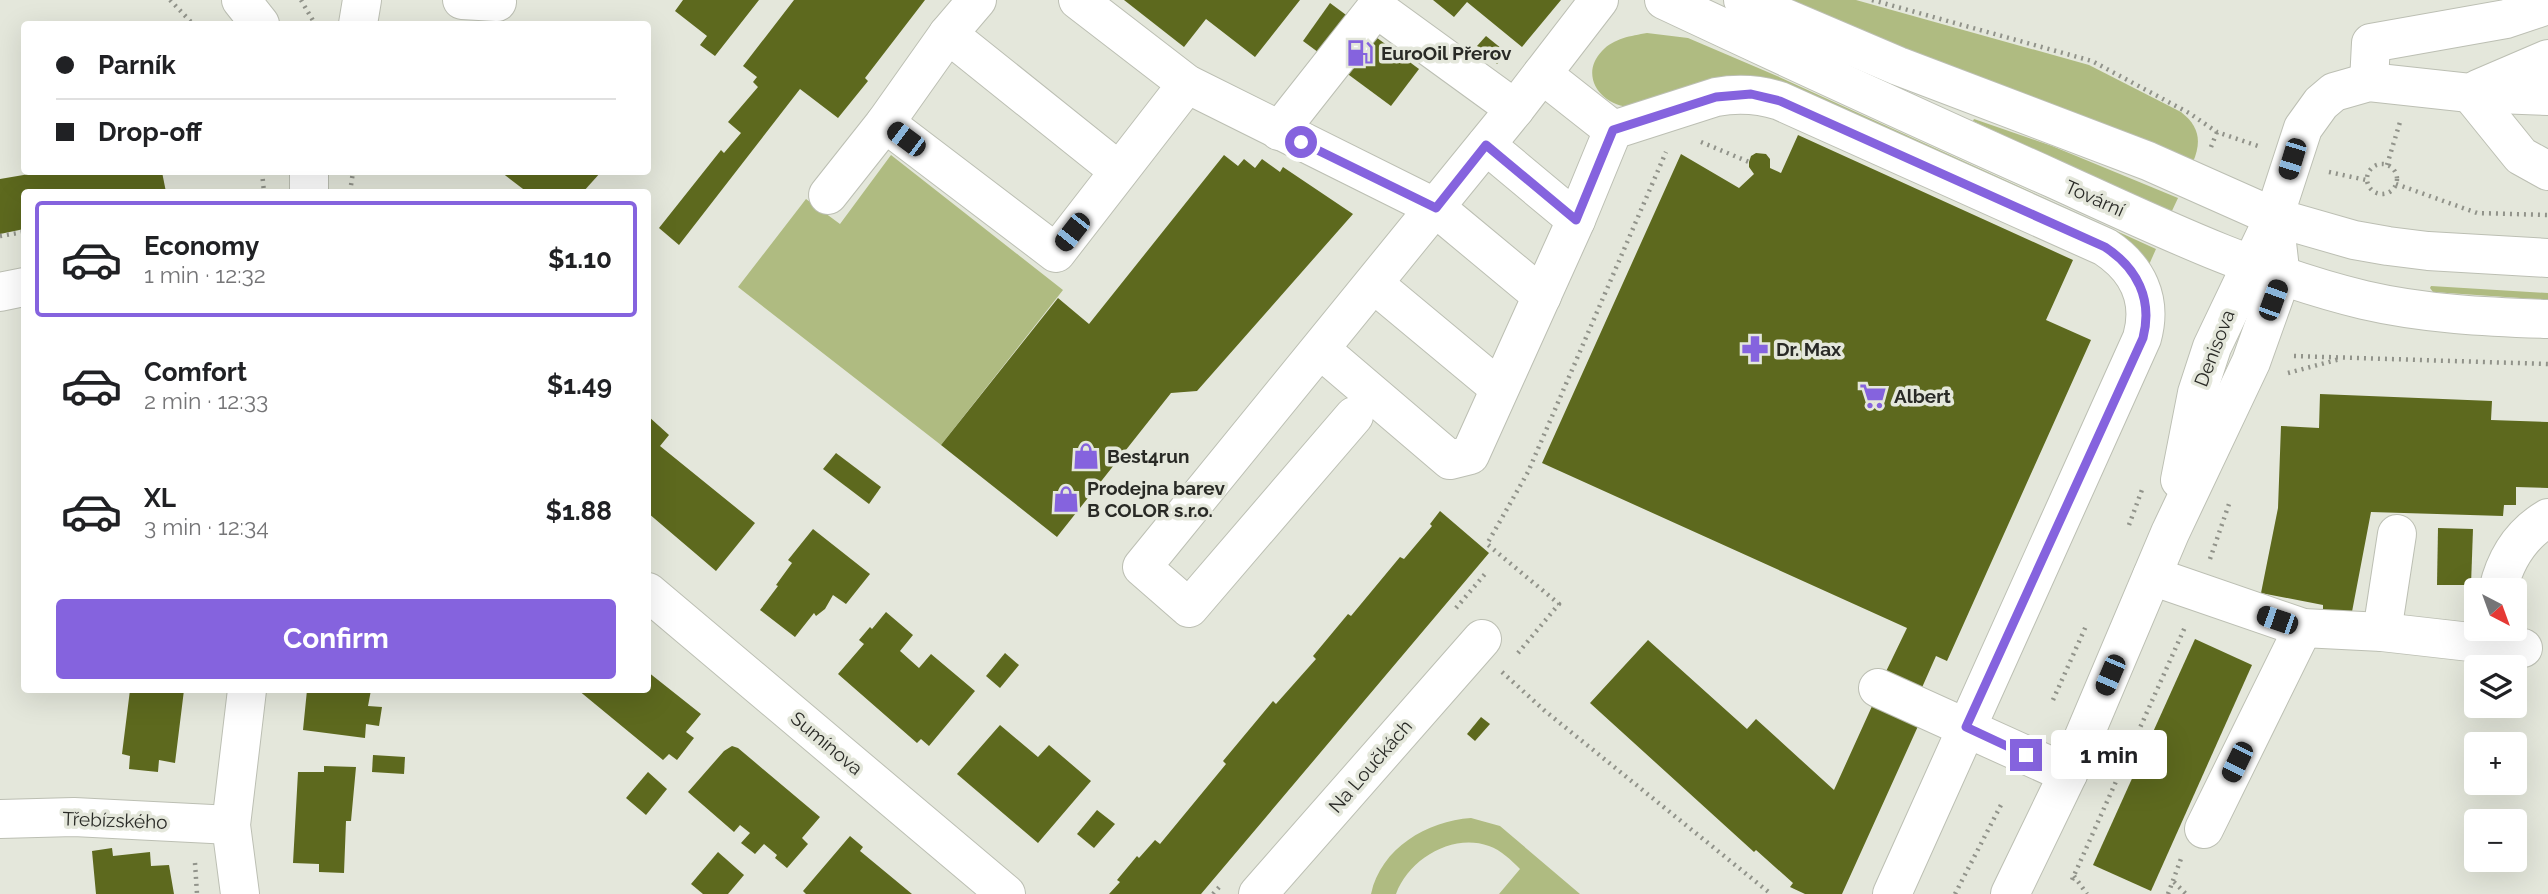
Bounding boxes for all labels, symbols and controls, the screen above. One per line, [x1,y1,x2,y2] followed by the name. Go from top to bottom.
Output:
[1345,38,1375,68] fuel station icon: EuroOil Přerov
[1381,42,1512,64] place label: EuroOil Přerov
[98,50,176,80] text: Parník
[98,117,202,147] text: Drop-off
[883,118,930,160] car
[1285,126,1317,158] route start
[2276,136,2309,182] car
[2062,175,2129,221] street label: Tovární
[1051,209,1094,255] car
[60,228,123,291] icon: car
[144,231,259,261] text: Economy
[548,244,612,274] text: $1.10
[144,261,266,288] text: 1 min · 12:32
[2256,277,2291,323] car
[2189,307,2239,389] street label: Denisova
[1740,334,1770,364] pharmacy icon: Dr. Max
[1776,338,1842,360] place label: Dr. Max
[60,354,123,417] icon: car
[144,357,247,387] text: Comfort
[547,370,612,400] text: $1.49
[1858,381,1888,411] supermarket icon: Albert
[1894,385,1952,407] place label: Albert
[144,387,268,414] text: 2 min · 12:33
[1071,441,1101,471] shop icon: Best4run
[1107,445,1189,467] place label: Best4run
[1087,477,1225,521] place label: Prodejna barev B COLOR s.r.o.
[60,480,123,543] icon: car
[144,483,176,513] text: XL
[1051,484,1081,514] shop icon: Prodejna barev B COLOR s.r.o.
[545,496,612,526] text: $1.88
[144,513,269,540] text: 3 min · 12:34
[2464,578,2527,640] north arrow
[2464,578,2527,872] map controls
[56,599,616,679] button: Confirm
[2254,603,2301,637] car
[2093,652,2128,698] car
[2464,655,2527,718] button: layers
[787,707,867,779] street label: Sumínova
[1324,715,1416,817] street label: Na Loučkách
[2050,730,2166,780] callout: 1 min
[2464,732,2527,795] button: +
[2010,739,2042,771] route end
[2219,739,2256,785] car
[2080,741,2138,768] text: 1 min
[62,807,168,833] street label: Třebízského
[2464,809,2527,872] button: −

